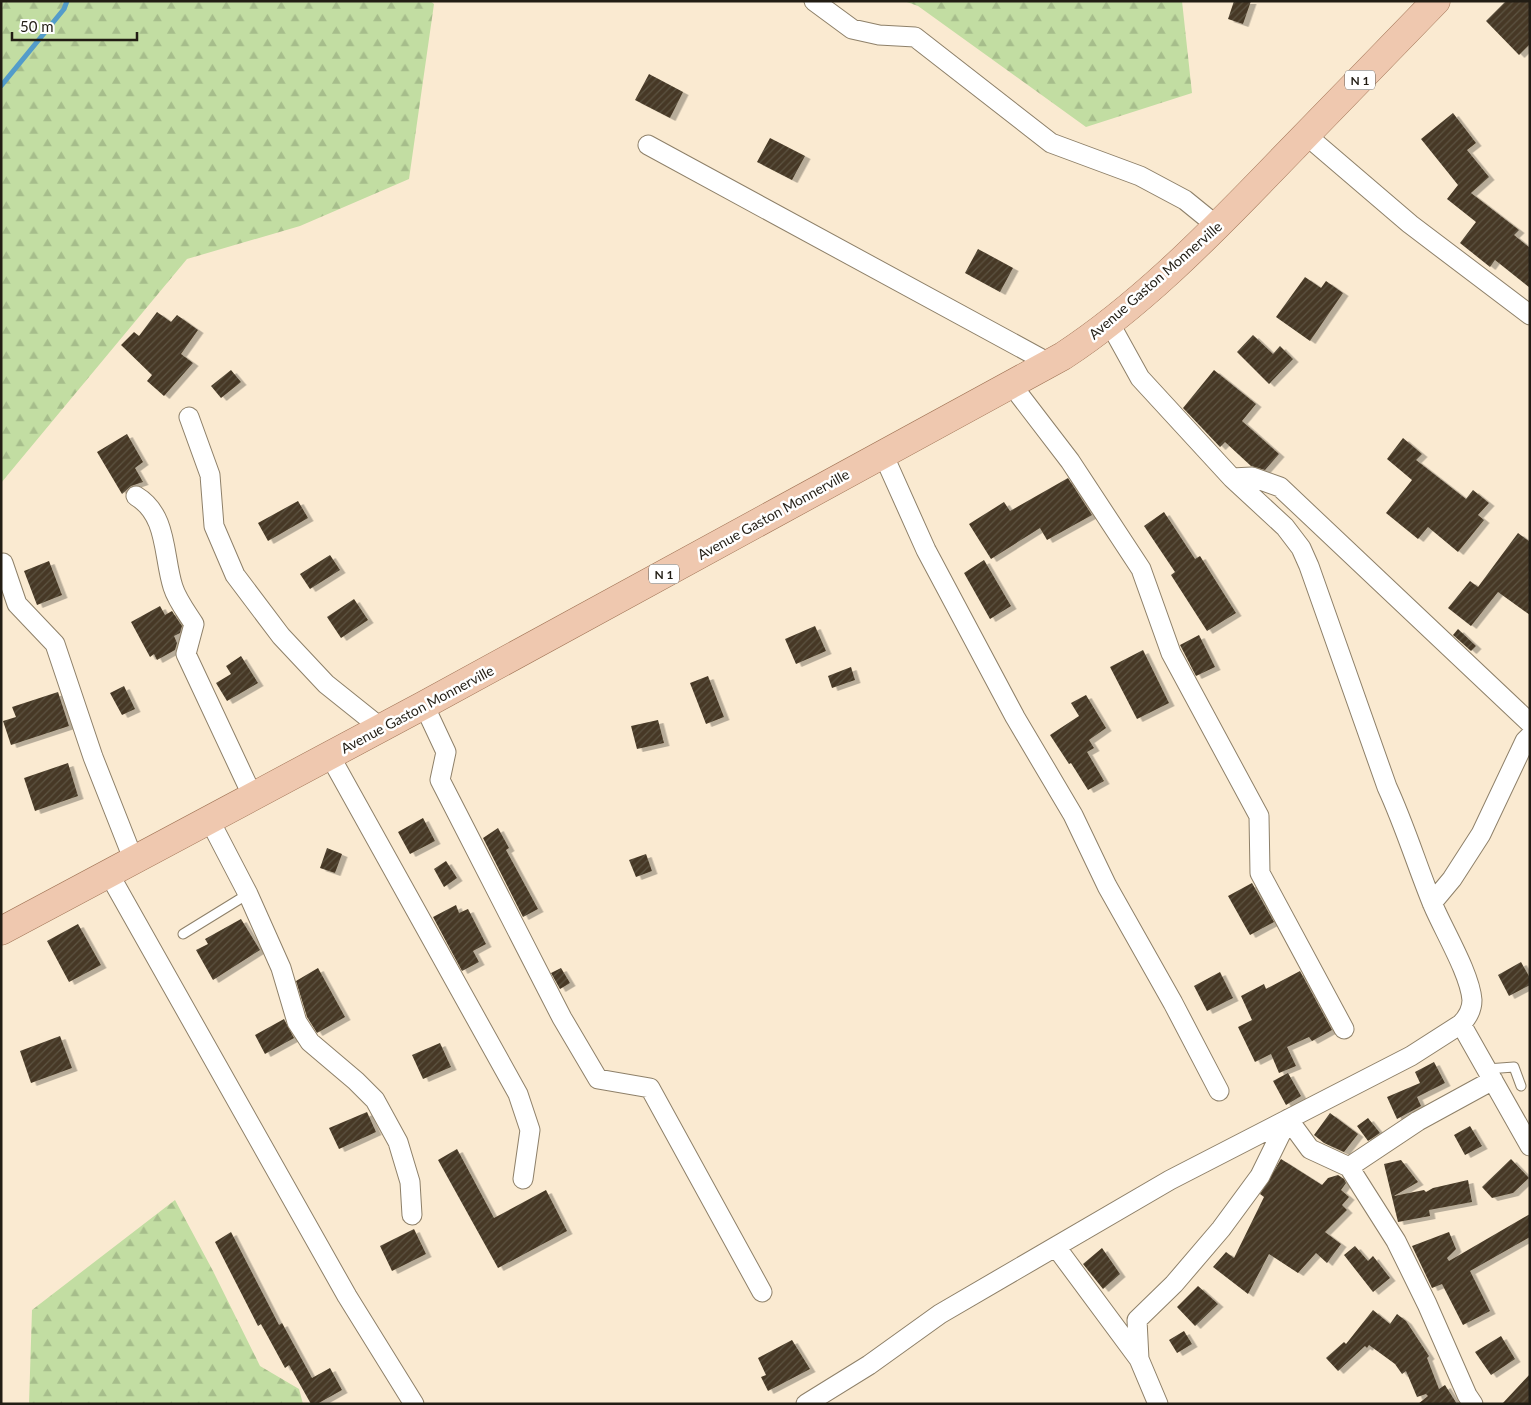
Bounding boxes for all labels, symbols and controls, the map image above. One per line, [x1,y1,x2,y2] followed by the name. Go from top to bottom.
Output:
[12,10,138,42] scale bar
[20,17,54,35] text: 50 m
[1345,70,1375,90] road number: N 1
[1085,218,1225,342] street label: Avenue Gaston Monnerville
[694,465,852,563] street label: Avenue Gaston Monnerville
[649,564,679,584] road number: N 1
[338,661,496,757] street label: Avenue Gaston Monnerville

